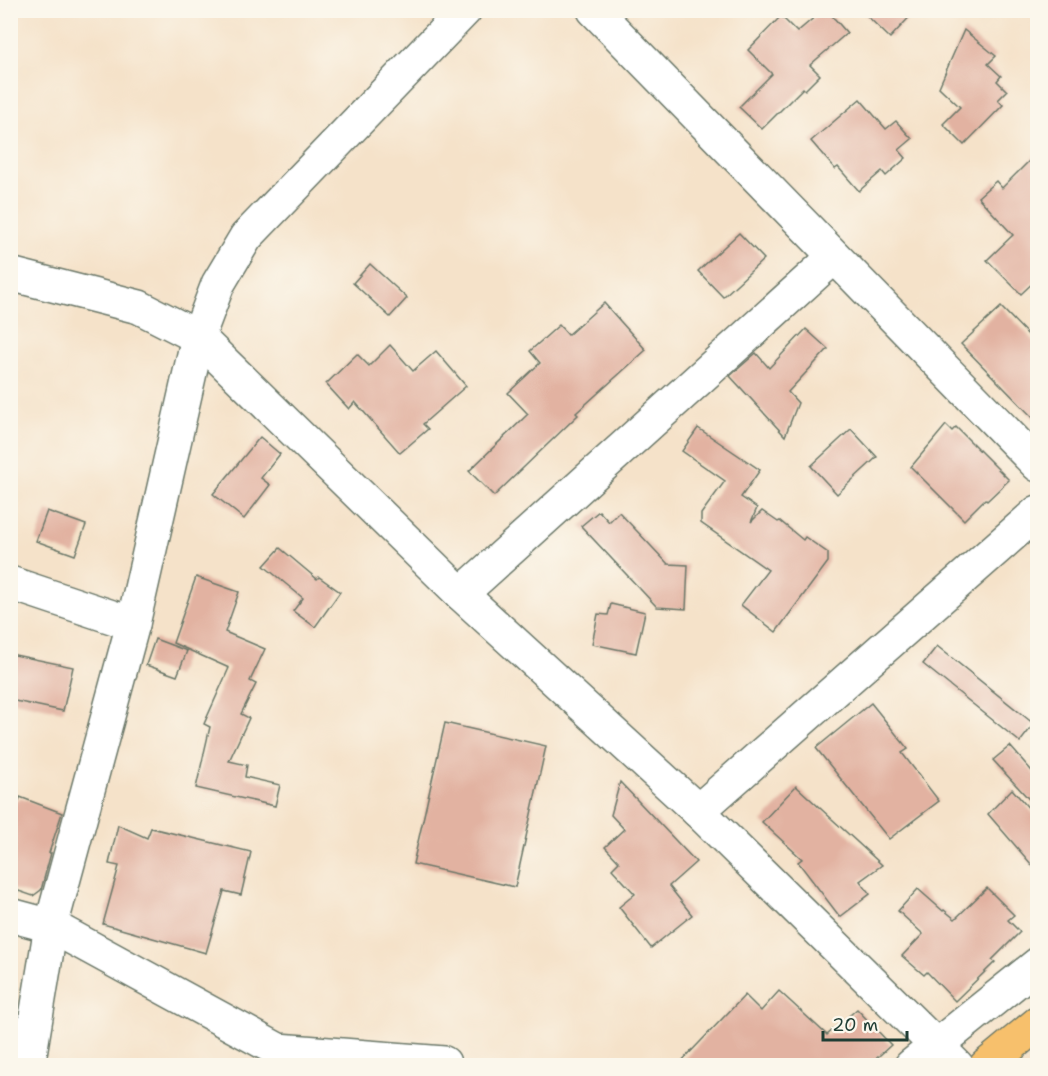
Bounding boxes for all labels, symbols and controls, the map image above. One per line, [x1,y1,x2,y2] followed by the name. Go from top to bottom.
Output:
[823,1004,907,1042] scale bar
[832,1013,878,1037] text: 20 m

